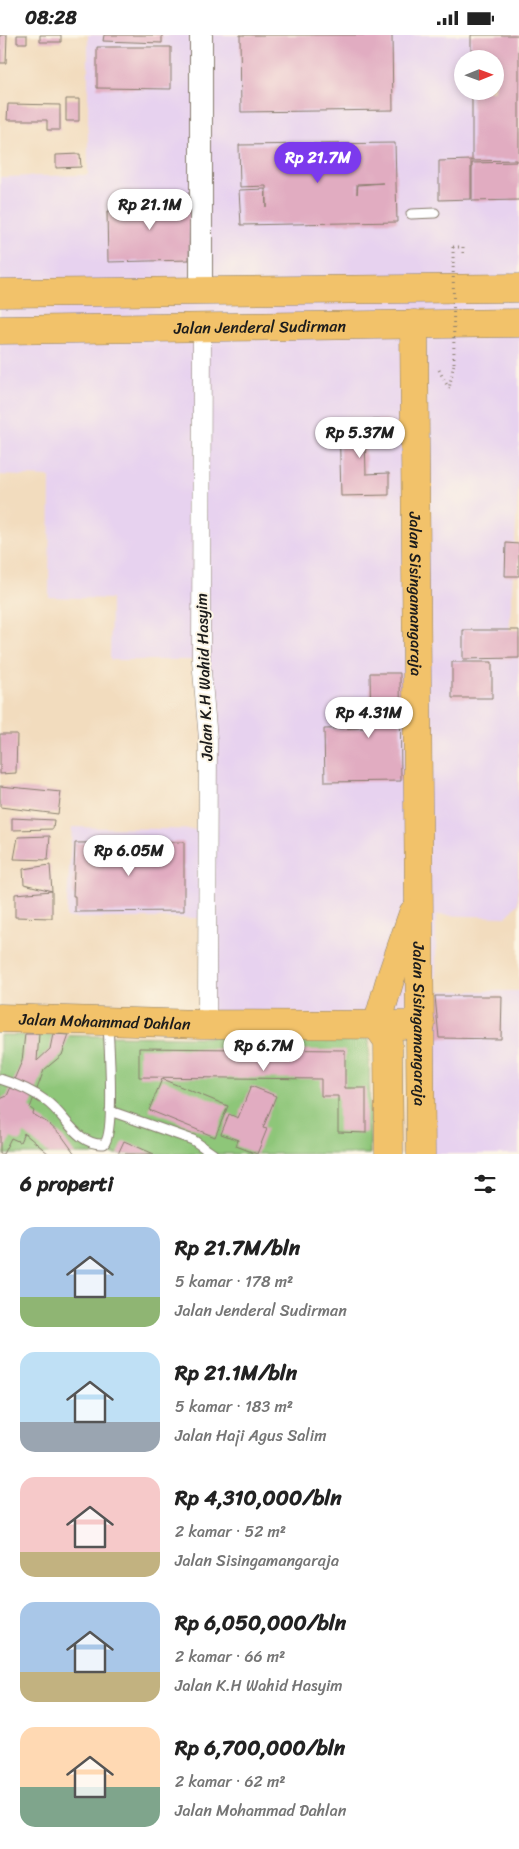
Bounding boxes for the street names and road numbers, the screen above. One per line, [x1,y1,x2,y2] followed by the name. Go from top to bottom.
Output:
[173,311,347,342] street label: Jalan Jenderal Sudirman
[401,511,431,676] street label: Jalan Sisingamangaraja
[187,593,221,762] street label: Jalan K.H Wahid Hasyim
[405,941,435,1106] street label: Jalan Sisingamangaraja
[18,1004,191,1038] street label: Jalan Mohammad Dahlan

